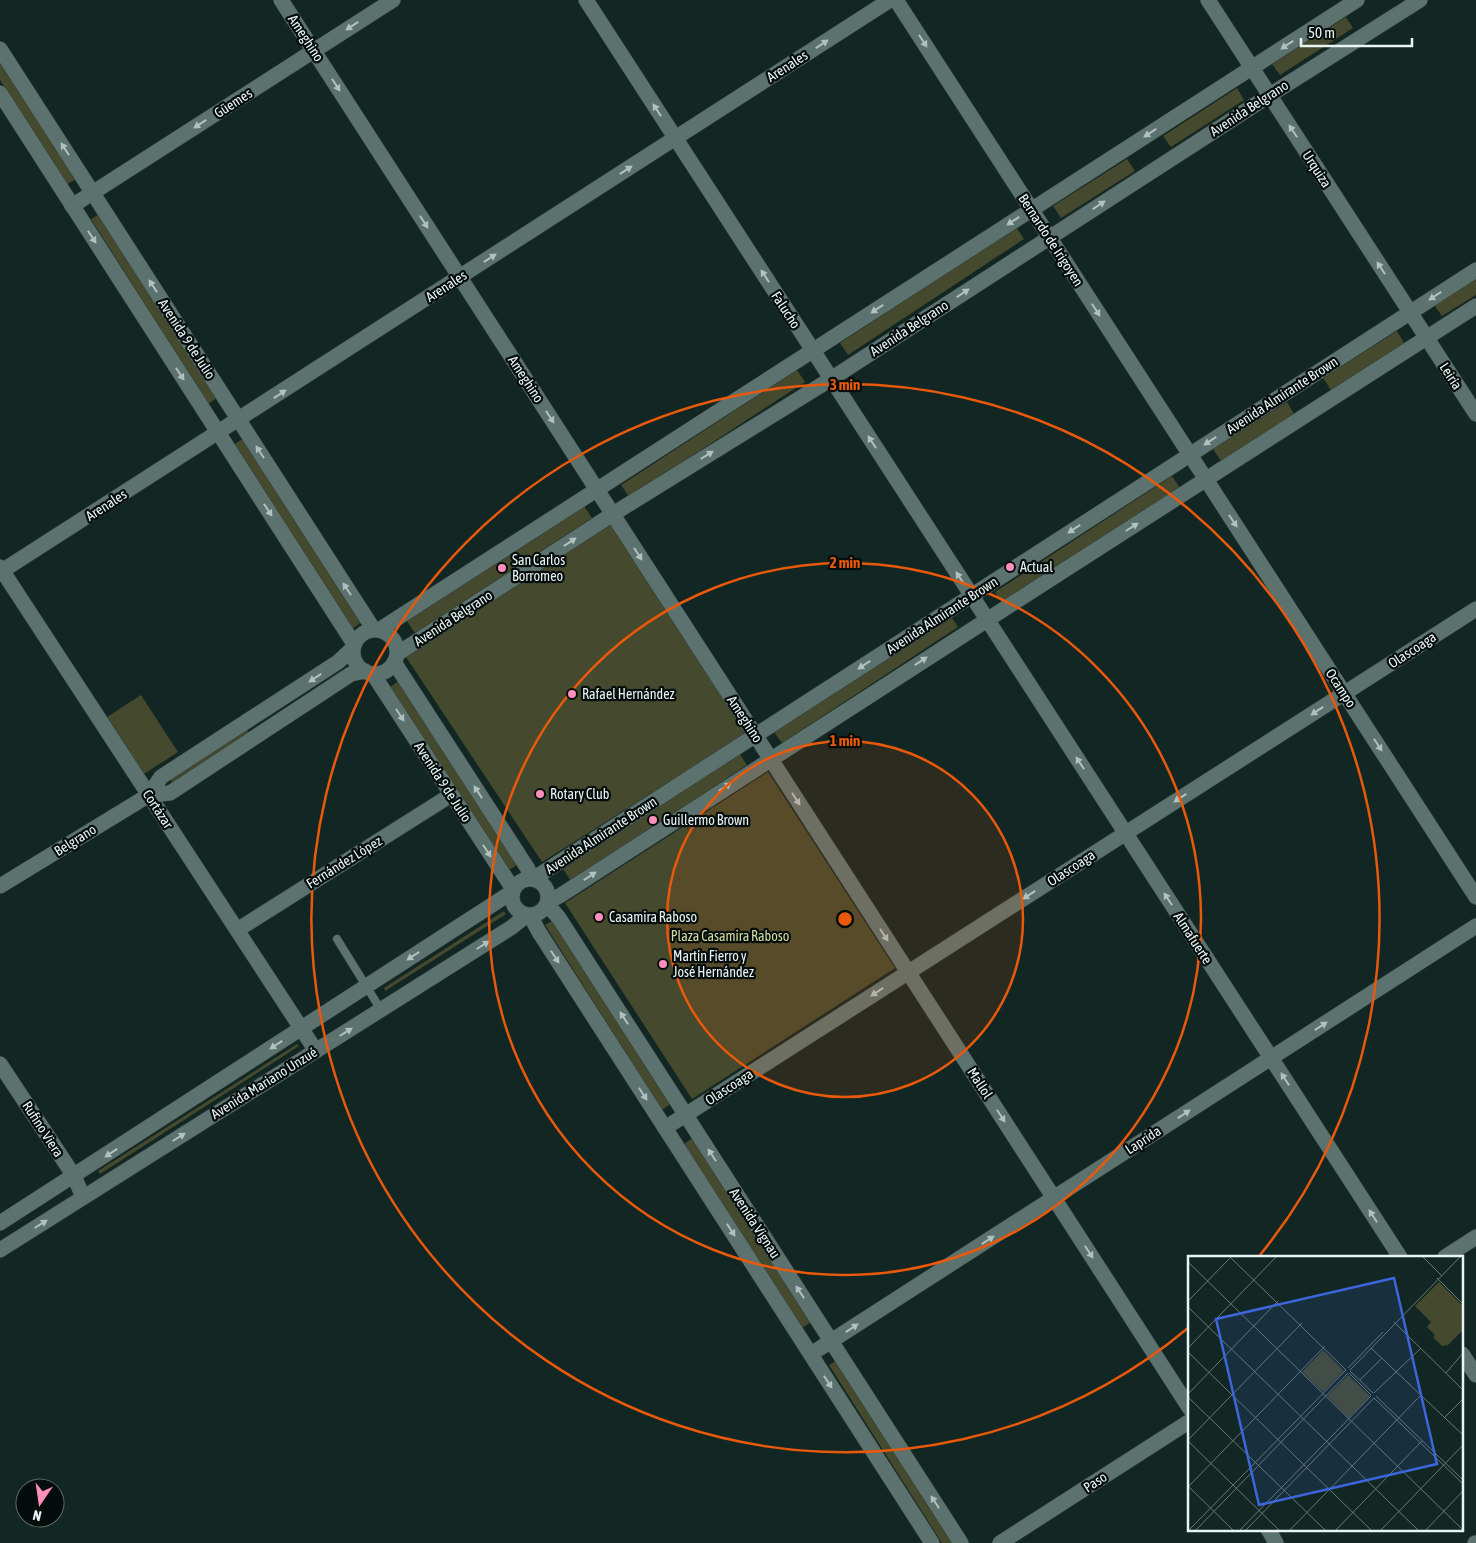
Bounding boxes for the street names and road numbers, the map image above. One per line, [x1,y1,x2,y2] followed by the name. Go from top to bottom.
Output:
[285,12,327,64] street label: Ameghino
[764,47,810,85] street label: Arenales
[1207,77,1291,139] street label: Avenida Belgrano
[211,85,255,121] street label: Güemes
[1299,148,1335,190] street label: Urquiza
[1015,191,1087,289] street label: Bernardo de Irigoyen
[423,267,469,305] street label: Arenales
[768,288,804,332] street label: Falucho
[155,296,219,382] street label: Avenida 9 de Julio
[867,297,951,359] street label: Avenida Belgrano
[505,353,547,405] street label: Ameghino
[1223,353,1341,437] street label: Avenida Almirante Brown
[1436,360,1466,392] street label: Leiría
[83,486,129,524] street label: Arenales
[883,573,1001,657] street label: Avenida Almirante Brown
[411,587,495,649] street label: Avenida Belgrano
[1385,629,1439,671] street label: Olascoaga
[1323,666,1359,710] street label: Ocampo
[724,693,766,745] street label: Ameghino
[411,739,475,825] street label: Avenida 9 de Julio
[140,787,177,832] street label: Cortázar
[542,793,660,877] street label: Avenida Almirante Brown
[51,821,99,859] street label: Belgrano
[303,832,385,892] street label: Fernández López
[1044,847,1098,889] street label: Olascoaga
[1170,909,1216,967] street label: Almafuerte
[208,1044,320,1122] street label: Avenida Mariano Unzué
[964,1065,996,1102] street label: Mallol
[702,1066,756,1108] street label: Olascoaga
[19,1098,67,1160] street label: Rufino Viera
[1122,1123,1164,1157] street label: Laprida
[726,1185,784,1261] street label: Avenida Vignau
[1080,1469,1110,1495] street label: Paso

